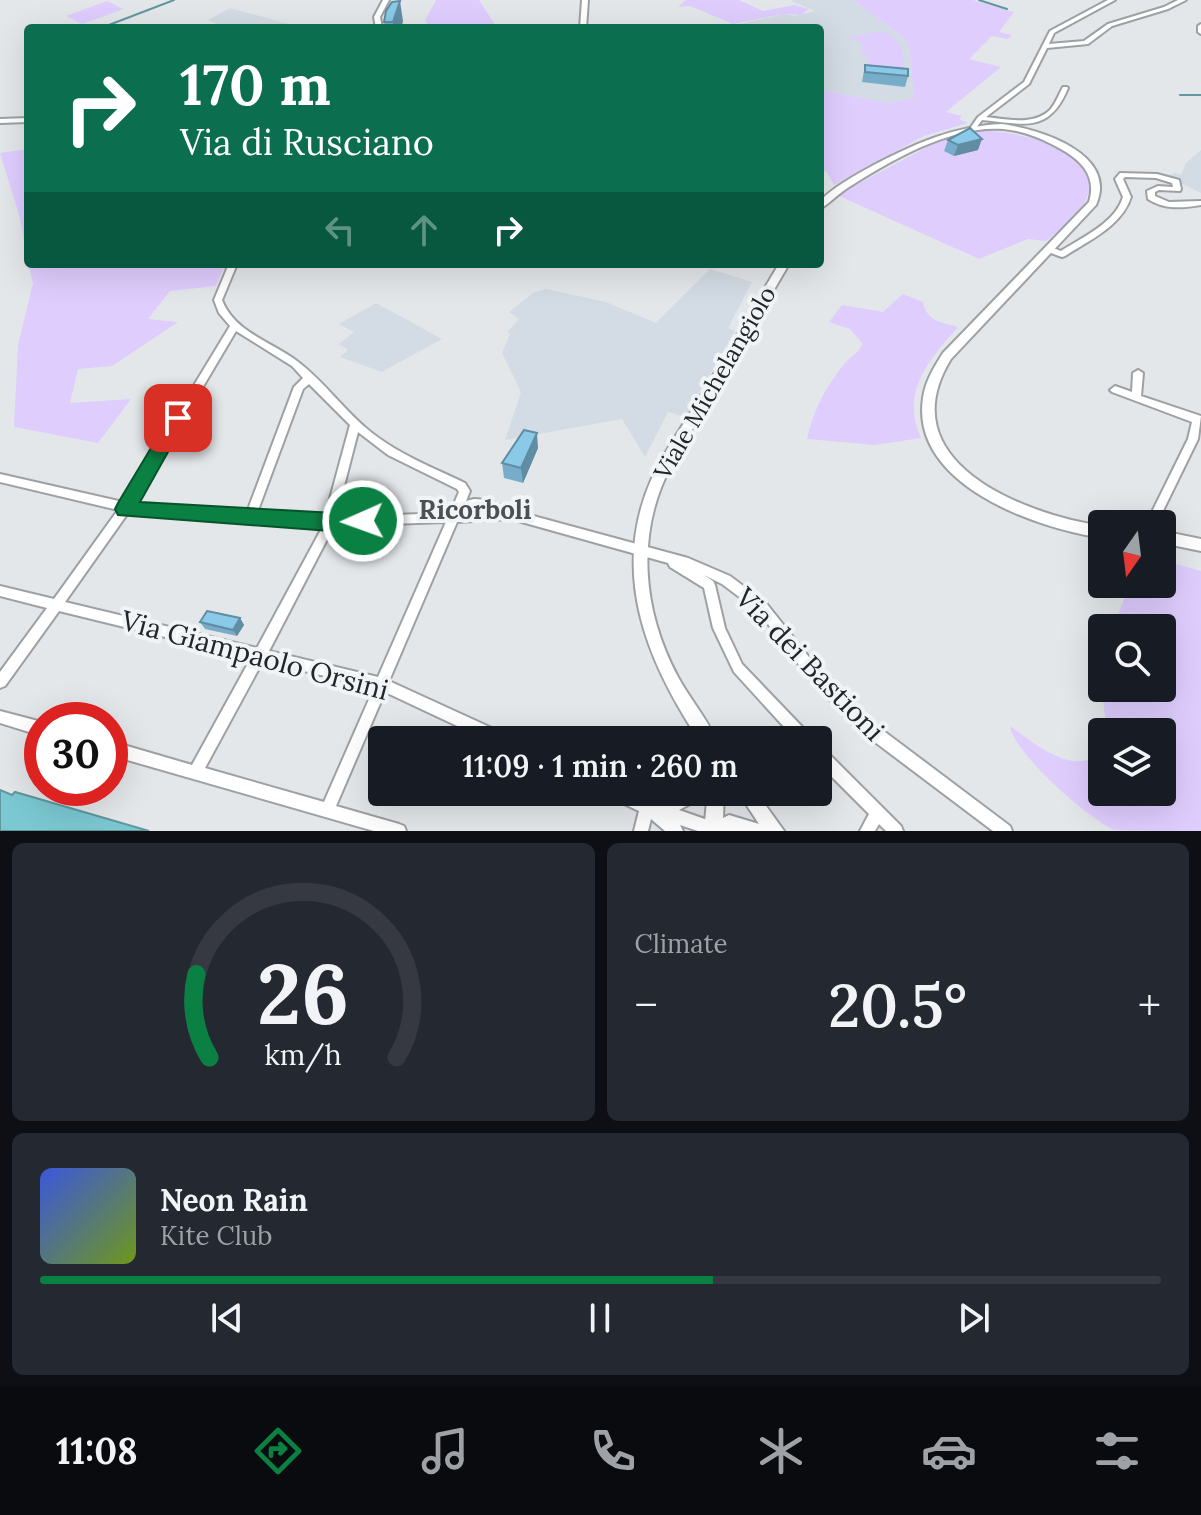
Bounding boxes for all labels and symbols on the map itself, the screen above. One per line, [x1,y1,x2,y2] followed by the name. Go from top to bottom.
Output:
[646,281,782,486] street label: Viale Michelangiolo
[144,384,212,452] pin
[321,479,405,563] position arrow
[419,493,531,526] district label: Ricorboli
[1088,510,1176,598] north arrow
[727,579,892,748] street label: Via dei Bastioni
[116,602,393,708] street label: Via Giampaolo Orsini
[24,702,128,806] speed limit sign: 30

